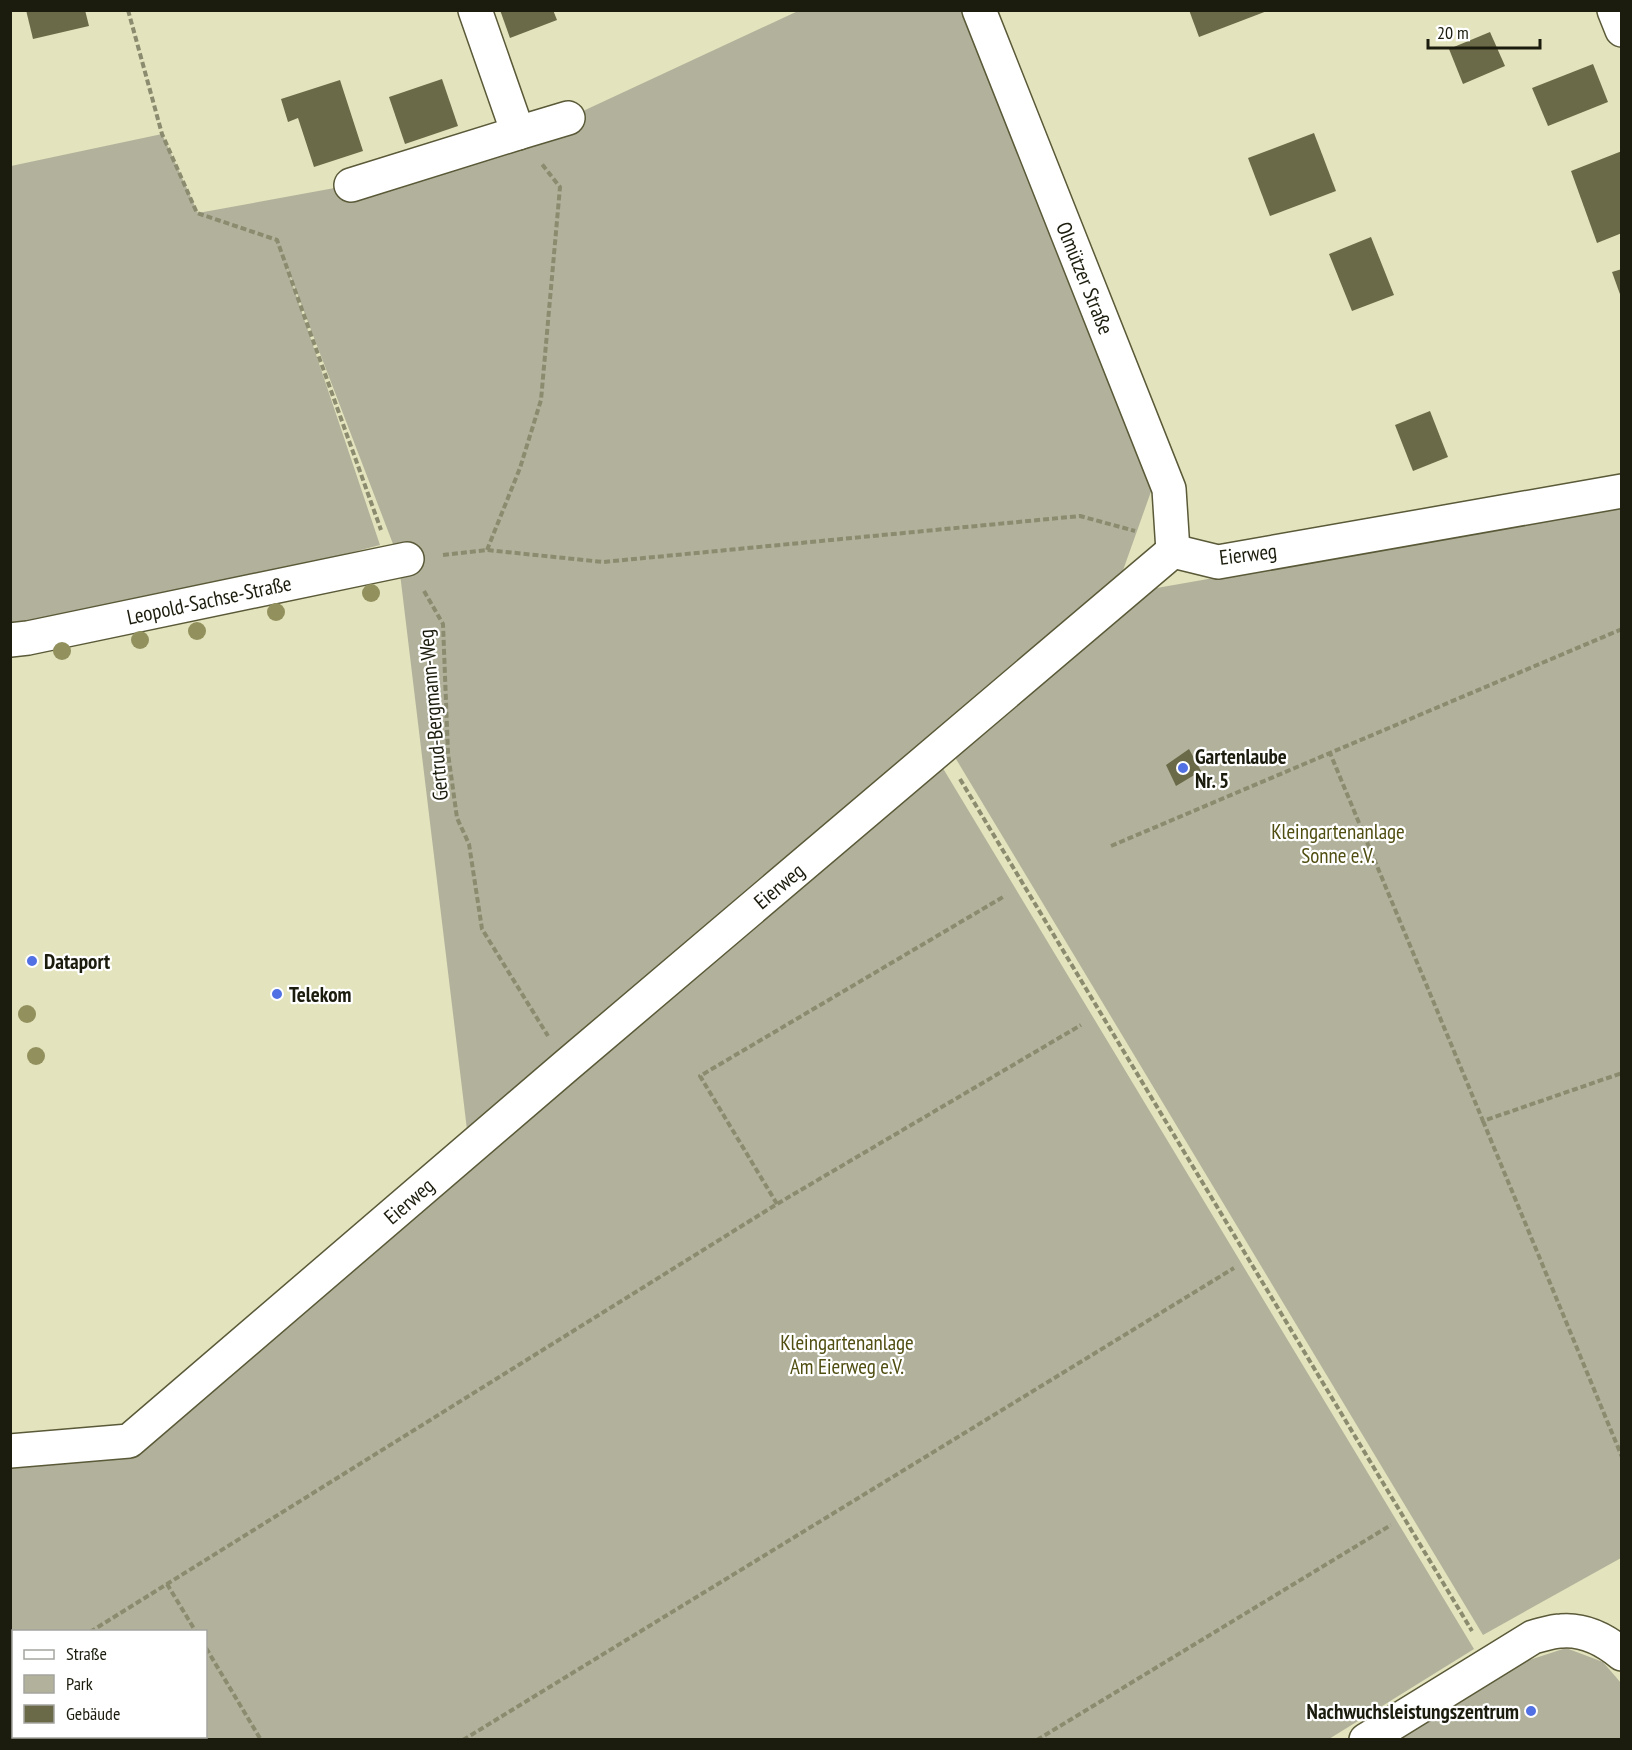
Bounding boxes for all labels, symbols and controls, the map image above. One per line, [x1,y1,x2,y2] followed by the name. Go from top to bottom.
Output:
[1428,12,1540,50] scale bar
[1437,21,1469,44] text: 20 m
[1050,218,1120,338] street label: Olmützer Straße
[1218,537,1278,571] street label: Eierweg
[124,569,294,631] street label: Leopold-Sachse-Straße
[412,628,454,802] street label: Gertrud-Bergmann-Weg
[1195,743,1287,794] place label: Gartenlaube Nr. 5
[1176,761,1190,775] marker: Gartenlaube Nr. 5
[1271,818,1405,869] park label: Kleingartenanlage Sonne e.V.
[748,857,810,915] street label: Eierweg
[44,948,110,975] place label: Dataport
[25,954,39,968] marker: Dataport
[289,981,352,1008] place label: Telekom
[270,987,284,1001] marker: Telekom
[378,1172,440,1230] street label: Eierweg
[780,1329,914,1380] park label: Kleingartenanlage Am Eierweg e.V.
[12,1630,207,1738] legend
[66,1642,107,1665] text: Straße
[66,1672,93,1695] text: Park
[1307,1698,1519,1725] place label: Nachwuchsleistungszentrum
[66,1702,120,1725] text: Gebäude
[1524,1704,1538,1718] marker: Nachwuchsleistungszentrum

